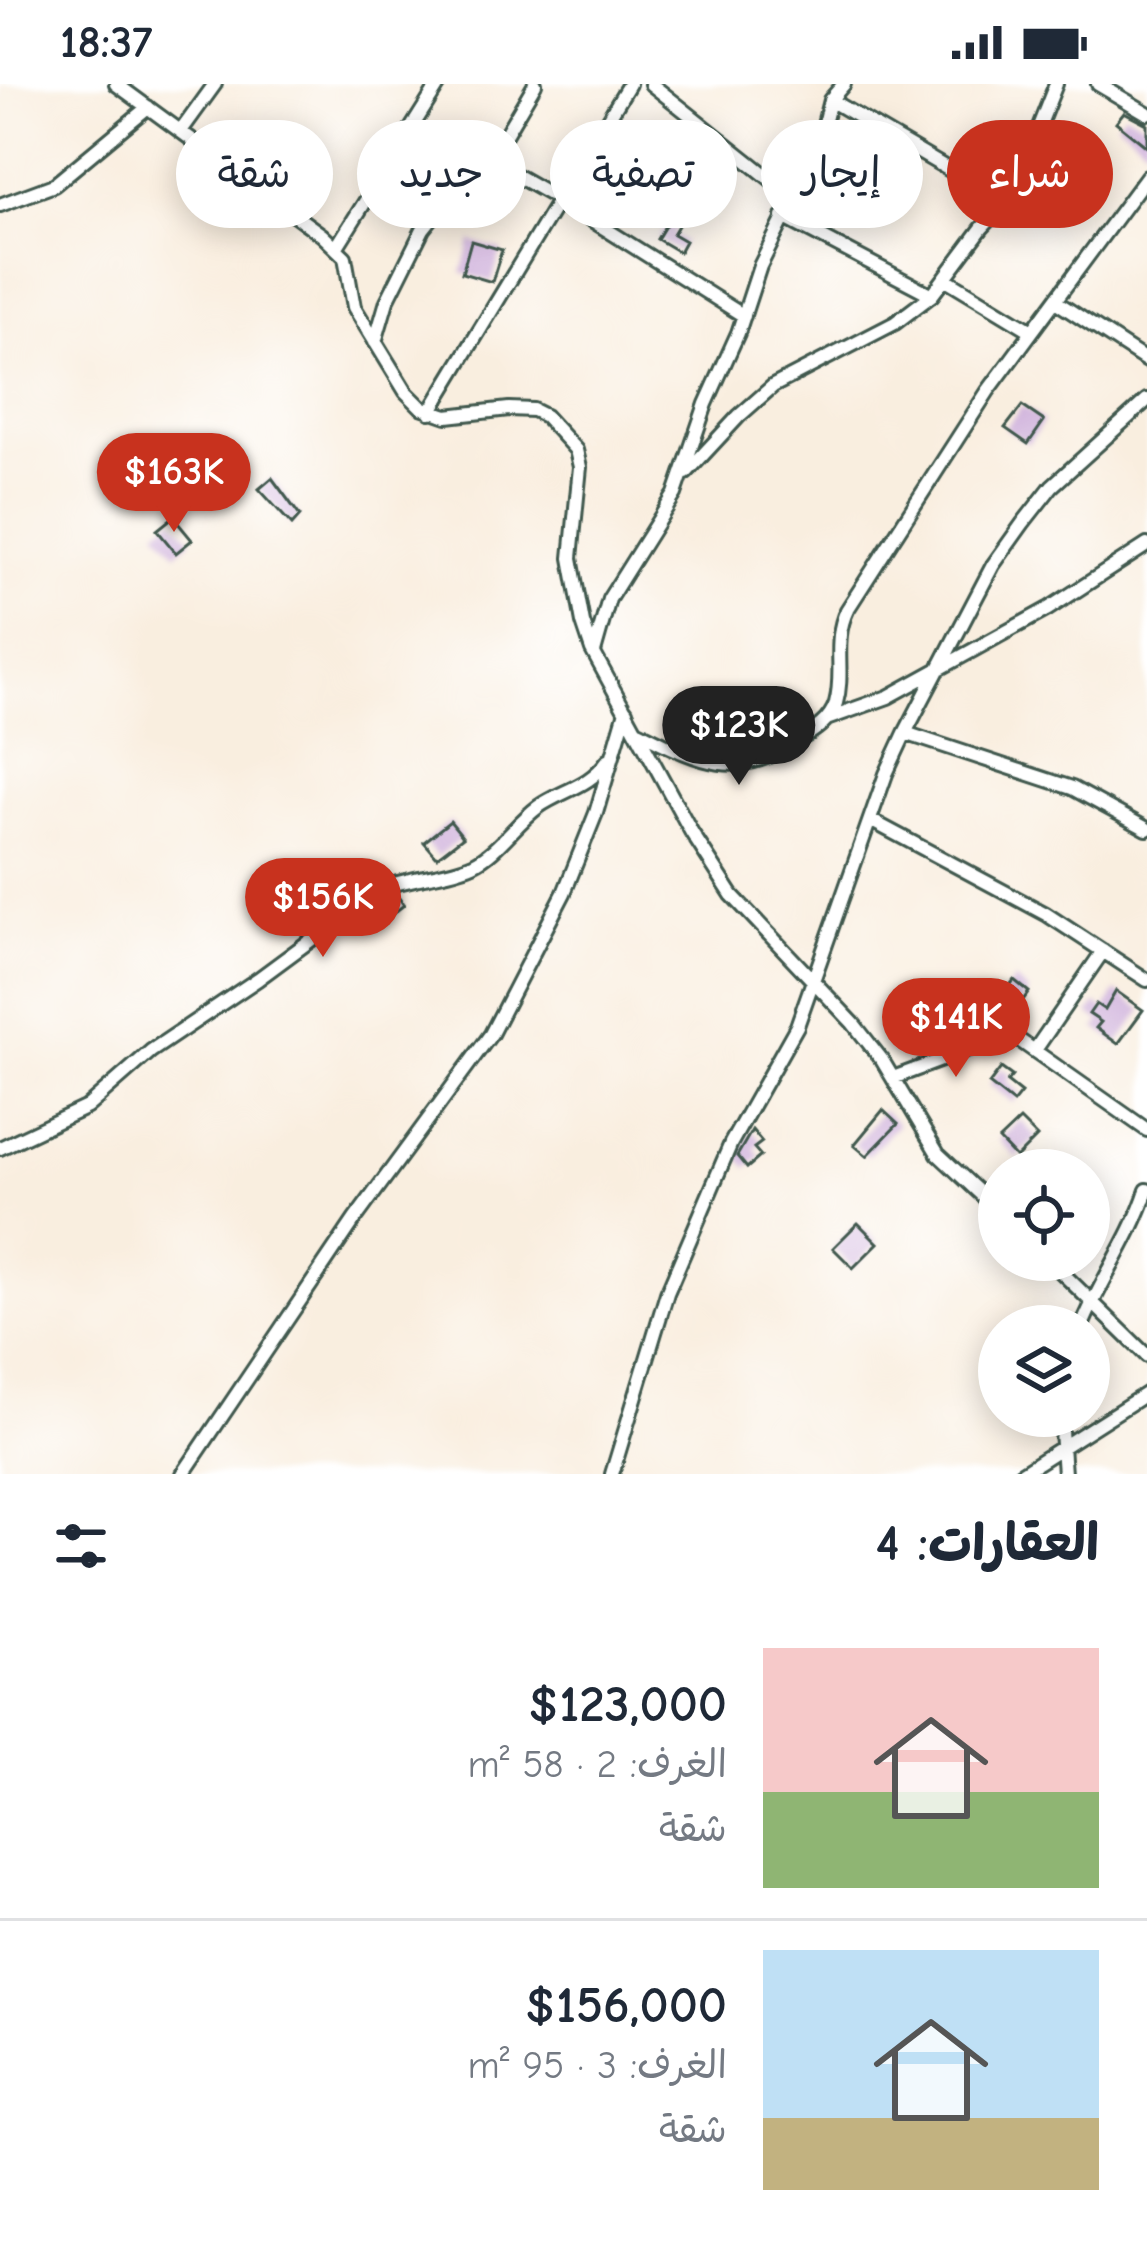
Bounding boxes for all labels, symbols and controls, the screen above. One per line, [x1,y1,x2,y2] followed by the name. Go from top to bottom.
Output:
[60,16,152,68] text: 18:37
[176,120,333,228] chip: شقة
[357,120,526,228] chip: جديد
[550,120,737,228] chip: تصفية
[761,120,923,228] chip: إيجار
[947,120,1113,228] chip: شراء
[90,433,258,535] pin: $163K
[124,449,224,494] text: $163K
[655,686,823,788] pin: $123K
[689,702,789,747] text: $123K
[239,858,407,960] pin: $156K
[272,874,374,919] text: $156K
[872,978,1040,1080] pin: $141K
[909,994,1003,1039] text: $141K
[978,1149,1110,1437] map controls
[978,1149,1110,1281] button: locate
[978,1305,1110,1437] button: layers
[48,1513,114,1579] icon: filters
[876,1514,1099,1573] text: العقارات: 4
[528,1675,727,1734] text: $123,000
[859,1696,1003,1840] icon: home
[467,1742,727,1787] text: الغرف: 2 · 58 m²
[659,1806,727,1851] text: شقة
[525,1976,727,2035] text: $156,000
[859,1998,1003,2142] icon: home
[467,2043,727,2088] text: الغرف: 3 · 95 m²
[659,2107,727,2152] text: شقة

